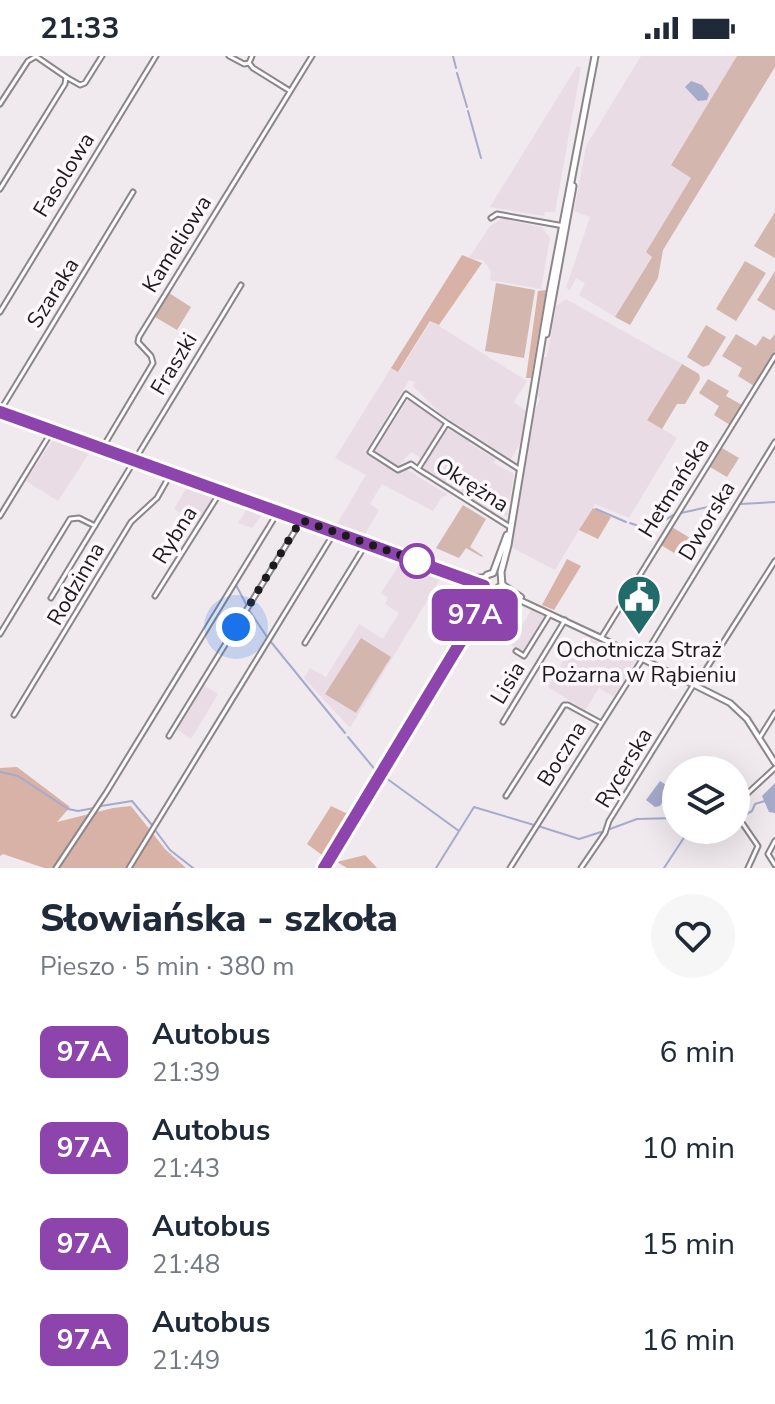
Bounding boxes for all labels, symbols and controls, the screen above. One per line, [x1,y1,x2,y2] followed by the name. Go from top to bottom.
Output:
[40,8,119,49] text: 21:33
[26,127,102,223] street label: Fasolowa
[135,190,219,298] street label: Kameliowa
[20,252,86,334] street label: Szaraka
[144,327,204,401] street label: Fraszki
[632,432,716,544] street label: Hetmańska
[429,451,515,519] street label: Okrężna
[672,476,742,566] street label: Dworska
[146,500,204,570] street label: Rybna
[40,537,112,631] street label: Rodzinna
[400,544,434,578] unlabelled marker
[615,573,663,636] public building icon: Ochotnicza Straż Pożarna w Rąbieniu
[429,589,521,641] line badge: 97A
[448,596,502,634] text: 97A
[216,607,256,647] your location
[541,635,737,690] place label: Ochotnicza Straż Pożarna w Rąbieniu
[484,656,532,710] street label: Lisia
[530,716,594,792] street label: Boczna
[588,722,660,814] street label: Rycerska
[662,756,750,844] map controls
[662,756,750,844] button: layers
[40,893,398,944] text: Słowiańska - szkoła
[651,894,735,978] button: heart
[40,949,295,984] text: Pieszo · 5 min · 380 m
[152,1014,270,1055] text: Autobus
[660,1032,735,1073] text: 6 min
[57,1033,111,1071] text: 97A
[152,1055,220,1090] text: 21:39
[152,1110,270,1151] text: Autobus
[642,1128,735,1169] text: 10 min
[57,1129,111,1167] text: 97A
[152,1151,220,1186] text: 21:43
[152,1206,270,1247] text: Autobus
[642,1224,735,1265] text: 15 min
[57,1225,111,1263] text: 97A
[152,1247,220,1282] text: 21:48
[152,1302,270,1343] text: Autobus
[642,1320,735,1361] text: 16 min
[57,1321,111,1359] text: 97A
[152,1343,220,1378] text: 21:49

